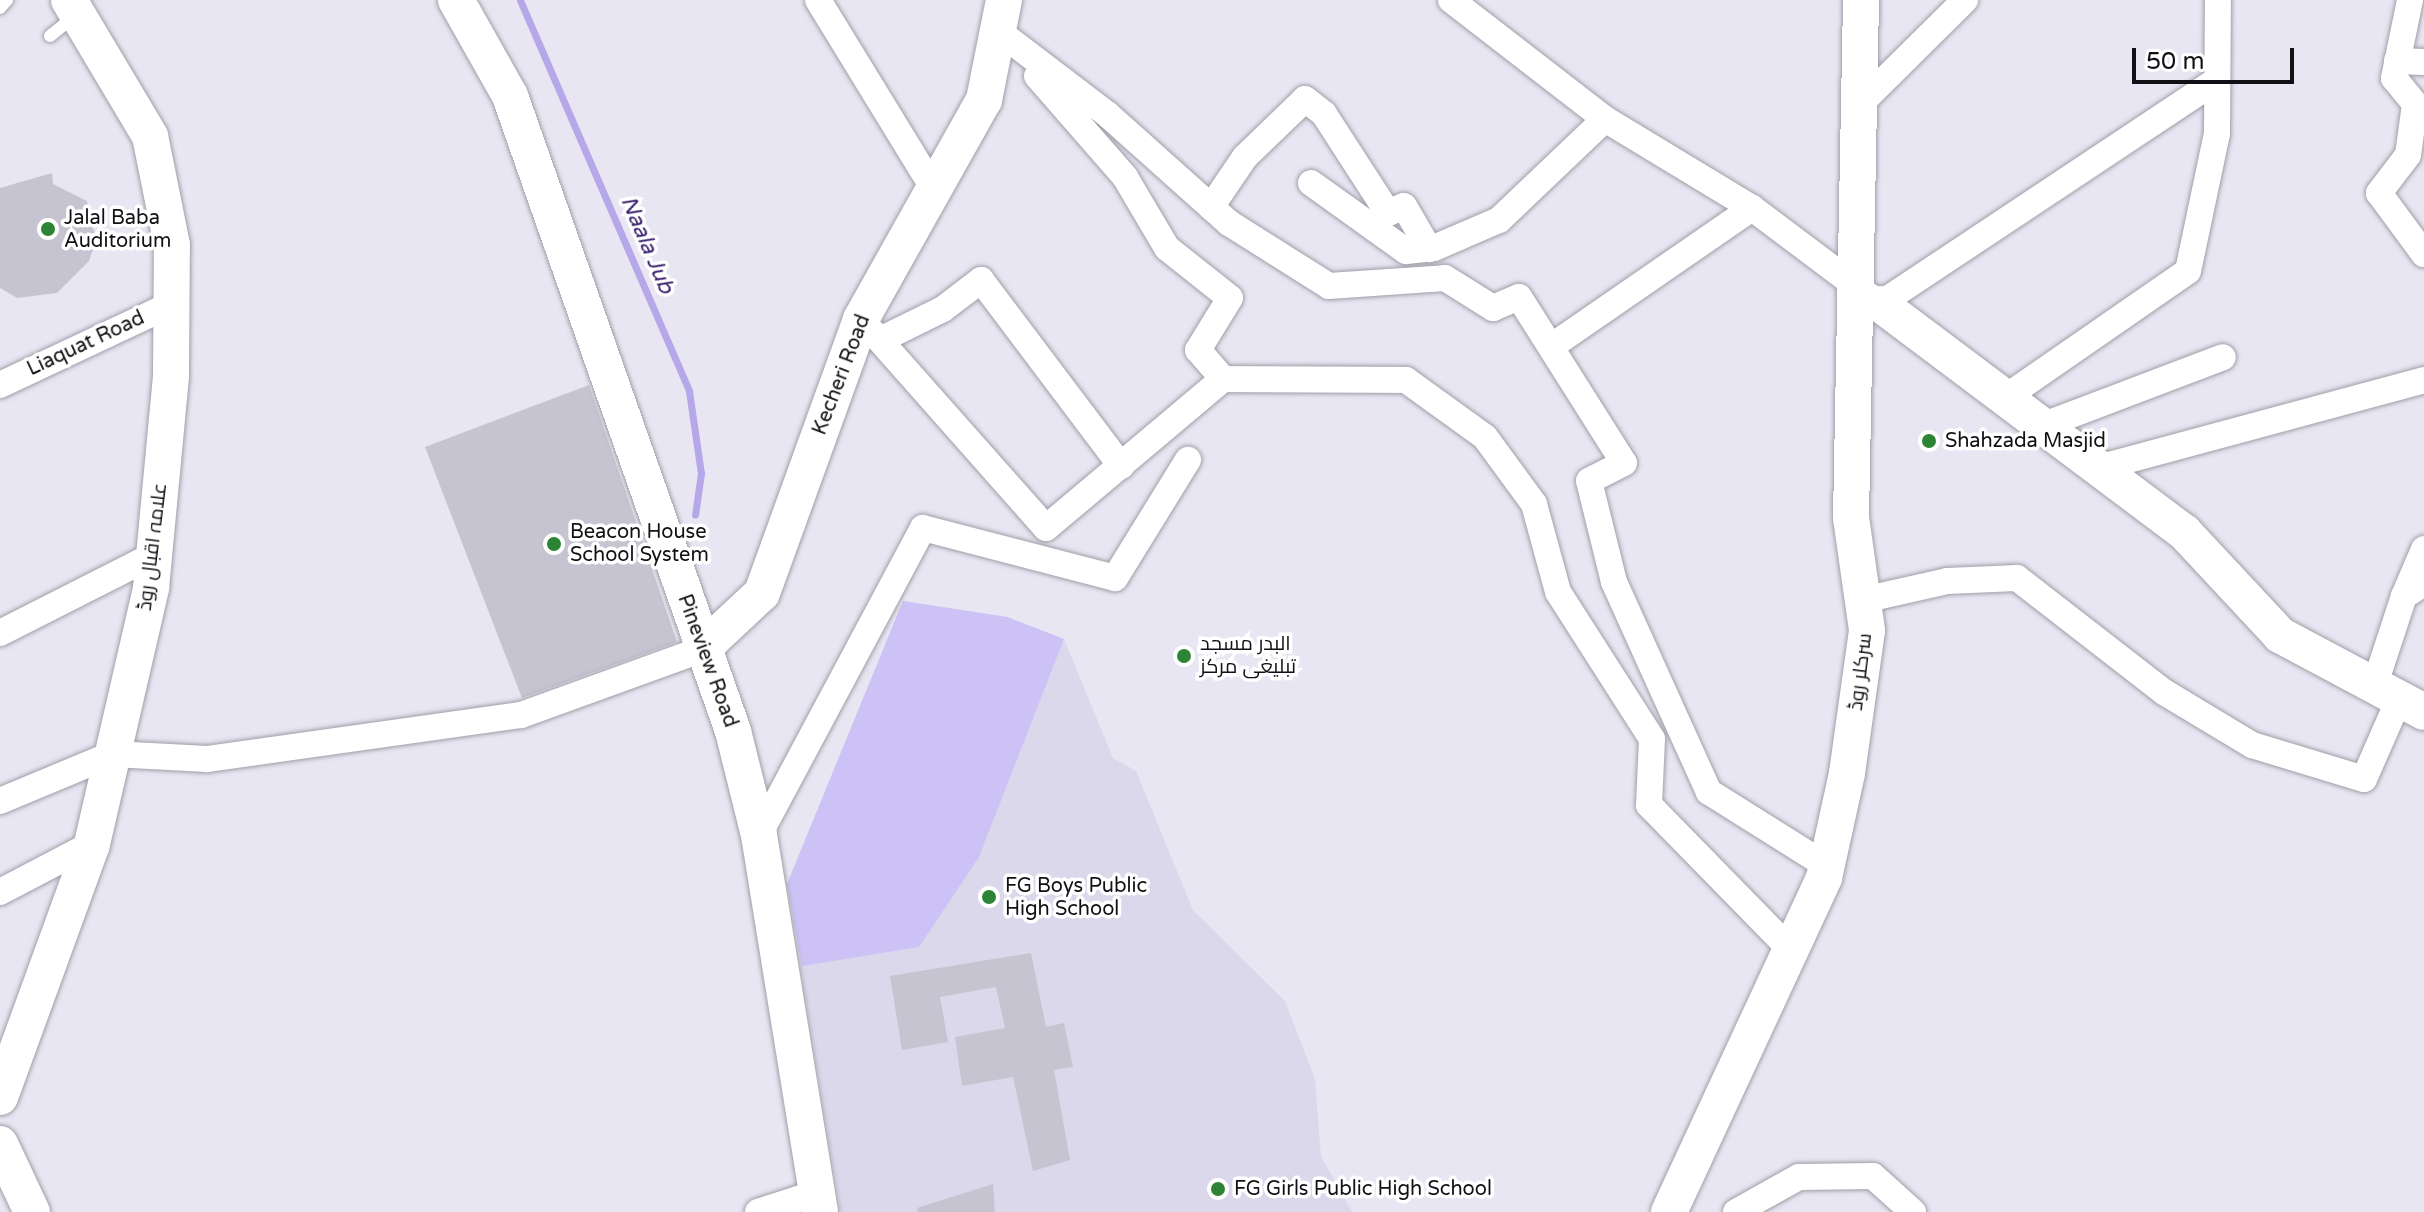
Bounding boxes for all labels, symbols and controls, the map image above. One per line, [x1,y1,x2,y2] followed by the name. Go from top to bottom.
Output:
[2136,32,2298,82] scale bar
[2146,47,2204,76] text: 50 m
[615,192,679,298] water label: Naala Jub
[64,206,171,253] place label: Jalal Baba Auditorium
[39,220,57,238] marker: Jalal Baba Auditorium
[24,306,148,382] street label: Liaquat Road
[808,311,876,439] street label: Kecheri Road
[1945,429,2106,453] place label: Shahzada Masjid
[1920,432,1938,450] marker: Shahzada Masjid
[133,482,173,612] street label: علامہ اقبال روڈ
[570,520,709,567] place label: Beacon House School System
[545,535,563,553] marker: Beacon House School System
[672,591,742,731] street label: Pineview Road
[1200,632,1296,679] place label: البدر مسجد تبلیغی مرکز
[1844,632,1878,712] street label: سرکلر روڈ
[1175,647,1193,665] marker: البدر مسجد تبلیغی مرکز
[1005,874,1147,921] place label: FG Boys Public High School
[980,888,998,906] marker: FG Boys Public High School
[1234,1177,1492,1201] place label: FG Girls Public High School
[1209,1180,1227,1198] marker: FG Girls Public High School

